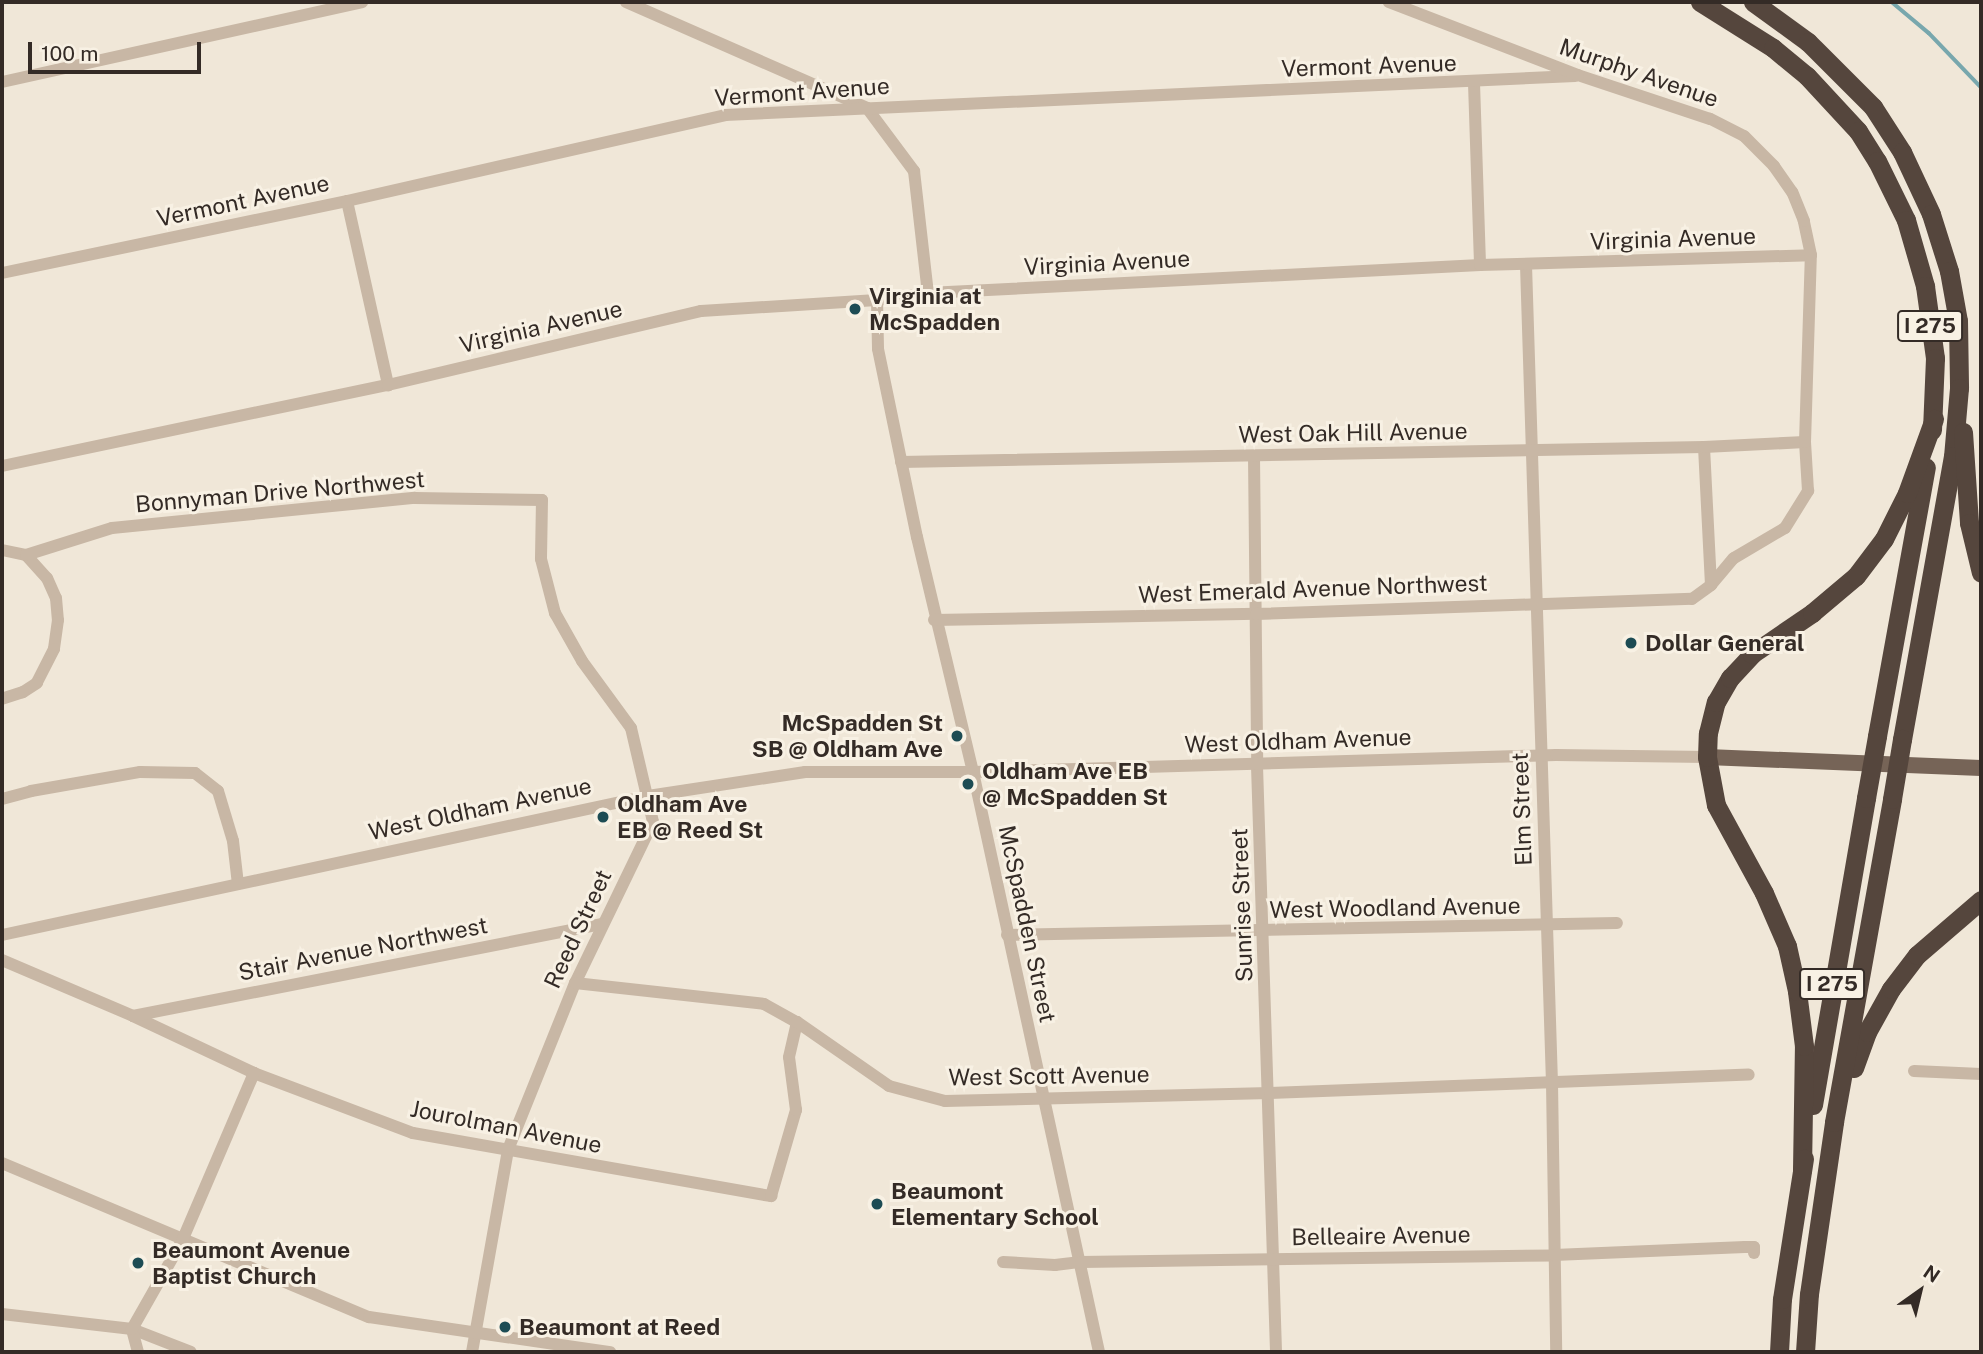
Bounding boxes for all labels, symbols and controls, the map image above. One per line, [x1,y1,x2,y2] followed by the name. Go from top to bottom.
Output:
[32,28,205,72] scale bar
[1556,33,1722,113] street label: Murphy Avenue
[41,41,98,66] text: 100 m
[1281,49,1457,83] street label: Vermont Avenue
[713,72,891,112] street label: Vermont Avenue
[154,169,332,233] street label: Vermont Avenue
[1589,222,1757,256] street label: Virginia Avenue
[1023,245,1191,281] street label: Virginia Avenue
[869,282,1000,336] place label: Virginia at McSpadden
[457,295,625,359] street label: Virginia Avenue
[847,301,863,317] marker: Virginia at McSpadden
[1897,308,1963,344] road number: I 275
[1238,417,1468,449] street label: West Oak Hill Avenue
[134,466,426,518] street label: Bonnyman Drive Northwest
[1138,569,1488,609] street label: West Emerald Avenue Northwest
[1645,629,1805,657] place label: Dollar General
[1623,635,1639,651] marker: Dollar General
[752,709,943,763] place label: McSpadden St SB @ Oldham Ave
[1184,723,1412,759] street label: West Oldham Avenue
[949,728,965,744] marker: McSpadden St SB @ Oldham Ave
[1506,752,1538,866] street label: Elm Street
[982,757,1168,811] place label: Oldham Ave EB @ McSpadden St
[366,772,594,846] street label: West Oldham Avenue
[960,776,976,792] marker: Oldham Ave EB @ McSpadden St
[617,790,763,844] place label: Oldham Ave EB @ Reed St
[595,809,611,825] marker: Oldham Ave EB @ Reed St
[993,823,1061,1025] street label: McSpadden Street
[1226,827,1258,983] street label: Sunrise Street
[539,865,617,993] street label: Reed Street
[1269,892,1521,924] street label: West Woodland Avenue
[236,911,490,987] street label: Stair Avenue Northwest
[1799,967,1865,1002] road number: I 275
[948,1060,1150,1092] street label: West Scott Avenue
[408,1095,604,1159] street label: Jourolman Avenue
[891,1177,1099,1231] place label: Beaumont Elementary School
[869,1196,885,1212] marker: Beaumont Elementary School
[1291,1221,1471,1251] street label: Belleaire Avenue
[152,1236,350,1290] place label: Beaumont Avenue Baptist Church
[130,1255,146,1271] marker: Beaumont Avenue Baptist Church
[1885,1256,1955,1326] north arrow
[1919,1260,1944,1287] text: N
[519,1313,720,1341] place label: Beaumont at Reed
[497,1319,513,1335] marker: Beaumont at Reed

